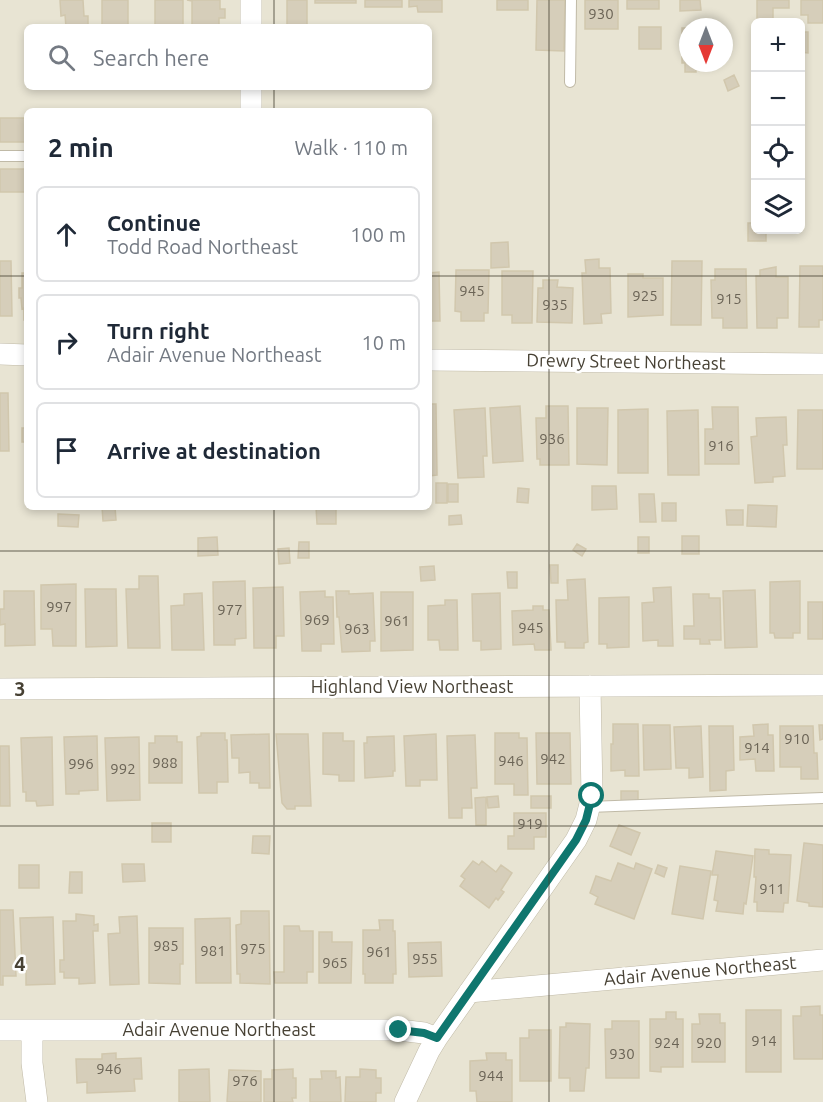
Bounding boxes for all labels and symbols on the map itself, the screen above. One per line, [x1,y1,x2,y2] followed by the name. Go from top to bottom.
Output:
[588,5,614,22] house number: 930
[679,18,733,72] north arrow
[459,282,485,299] house number: 945
[632,287,658,304] house number: 925
[716,290,742,307] house number: 915
[542,296,568,313] house number: 935
[526,349,726,373] street label: Drewry Street Northeast
[539,430,565,447] house number: 936
[708,437,734,454] house number: 916
[46,598,72,615] house number: 997
[217,601,243,618] house number: 977
[304,611,330,628] house number: 969
[384,612,410,629] house number: 961
[518,619,544,636] house number: 945
[344,620,370,637] house number: 963
[311,676,513,696] street label: Highland View Northeast
[14,677,26,700] text: 3
[784,730,810,747] house number: 910
[744,739,770,756] house number: 914
[540,750,566,767] house number: 942
[498,752,524,769] house number: 946
[152,754,178,771] house number: 988
[68,755,94,772] house number: 996
[110,760,136,777] house number: 992
[578,782,604,808] route start
[517,815,543,832] house number: 919
[759,880,785,897] house number: 911
[153,937,179,954] house number: 985
[240,940,266,957] house number: 975
[200,942,226,959] house number: 981
[366,943,392,960] house number: 961
[412,950,438,967] house number: 955
[14,952,26,975] text: 4
[603,952,797,988] street label: Adair Avenue Northeast
[322,954,348,971] house number: 965
[385,1016,411,1042] route end
[122,1019,316,1039] street label: Adair Avenue Northeast
[751,1032,777,1049] house number: 914
[654,1034,680,1051] house number: 924
[696,1034,722,1051] house number: 920
[609,1045,635,1062] house number: 930
[96,1060,122,1077] house number: 946
[478,1067,504,1084] house number: 944
[232,1072,258,1089] house number: 976

